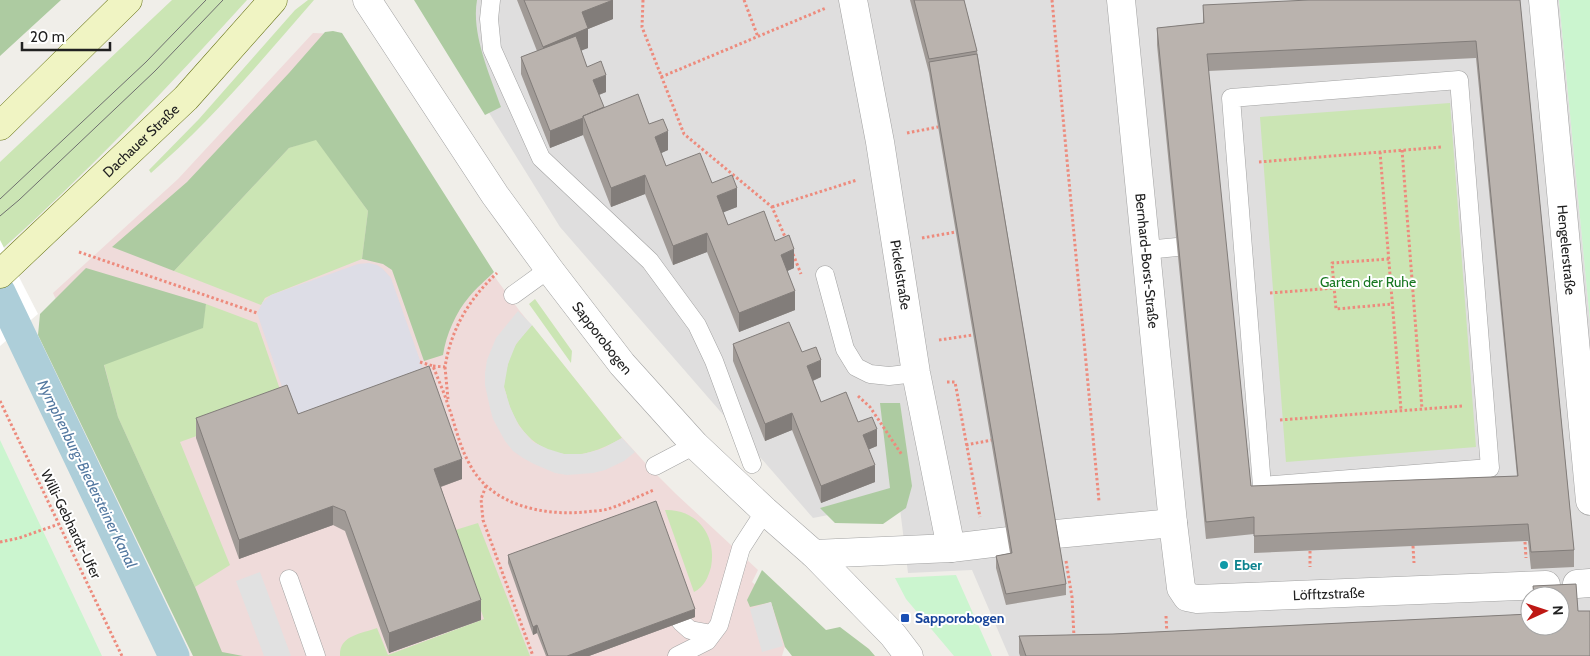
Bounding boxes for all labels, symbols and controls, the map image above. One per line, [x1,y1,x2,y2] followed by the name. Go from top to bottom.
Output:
[22,20,110,52] scale bar
[30,28,65,46] text: 20 m
[99,100,183,181] street label: Dachauer Straße
[1131,192,1163,329] street label: Bernhard-Borst-Straße
[1553,204,1580,296] street label: Hengelerstraße
[886,239,915,311] street label: Pickelstraße
[1320,273,1416,291] park label: Garten der Ruhe
[568,298,636,378] street label: Sapporobogen
[34,377,141,571] water label: Nymphenburg-Biedersteiner Kanal
[37,467,105,582] street label: Willi-Gebhardt-Ufer
[1234,556,1262,574] place label: Eber
[1218,559,1230,571] marker: Eber
[1293,583,1365,604] street label: Löfftzstraße
[1520,586,1570,636] north arrow
[1549,605,1567,616] text: N
[915,609,1004,627] place label: Sapporobogen
[899,612,911,624] marker: Sapporobogen

